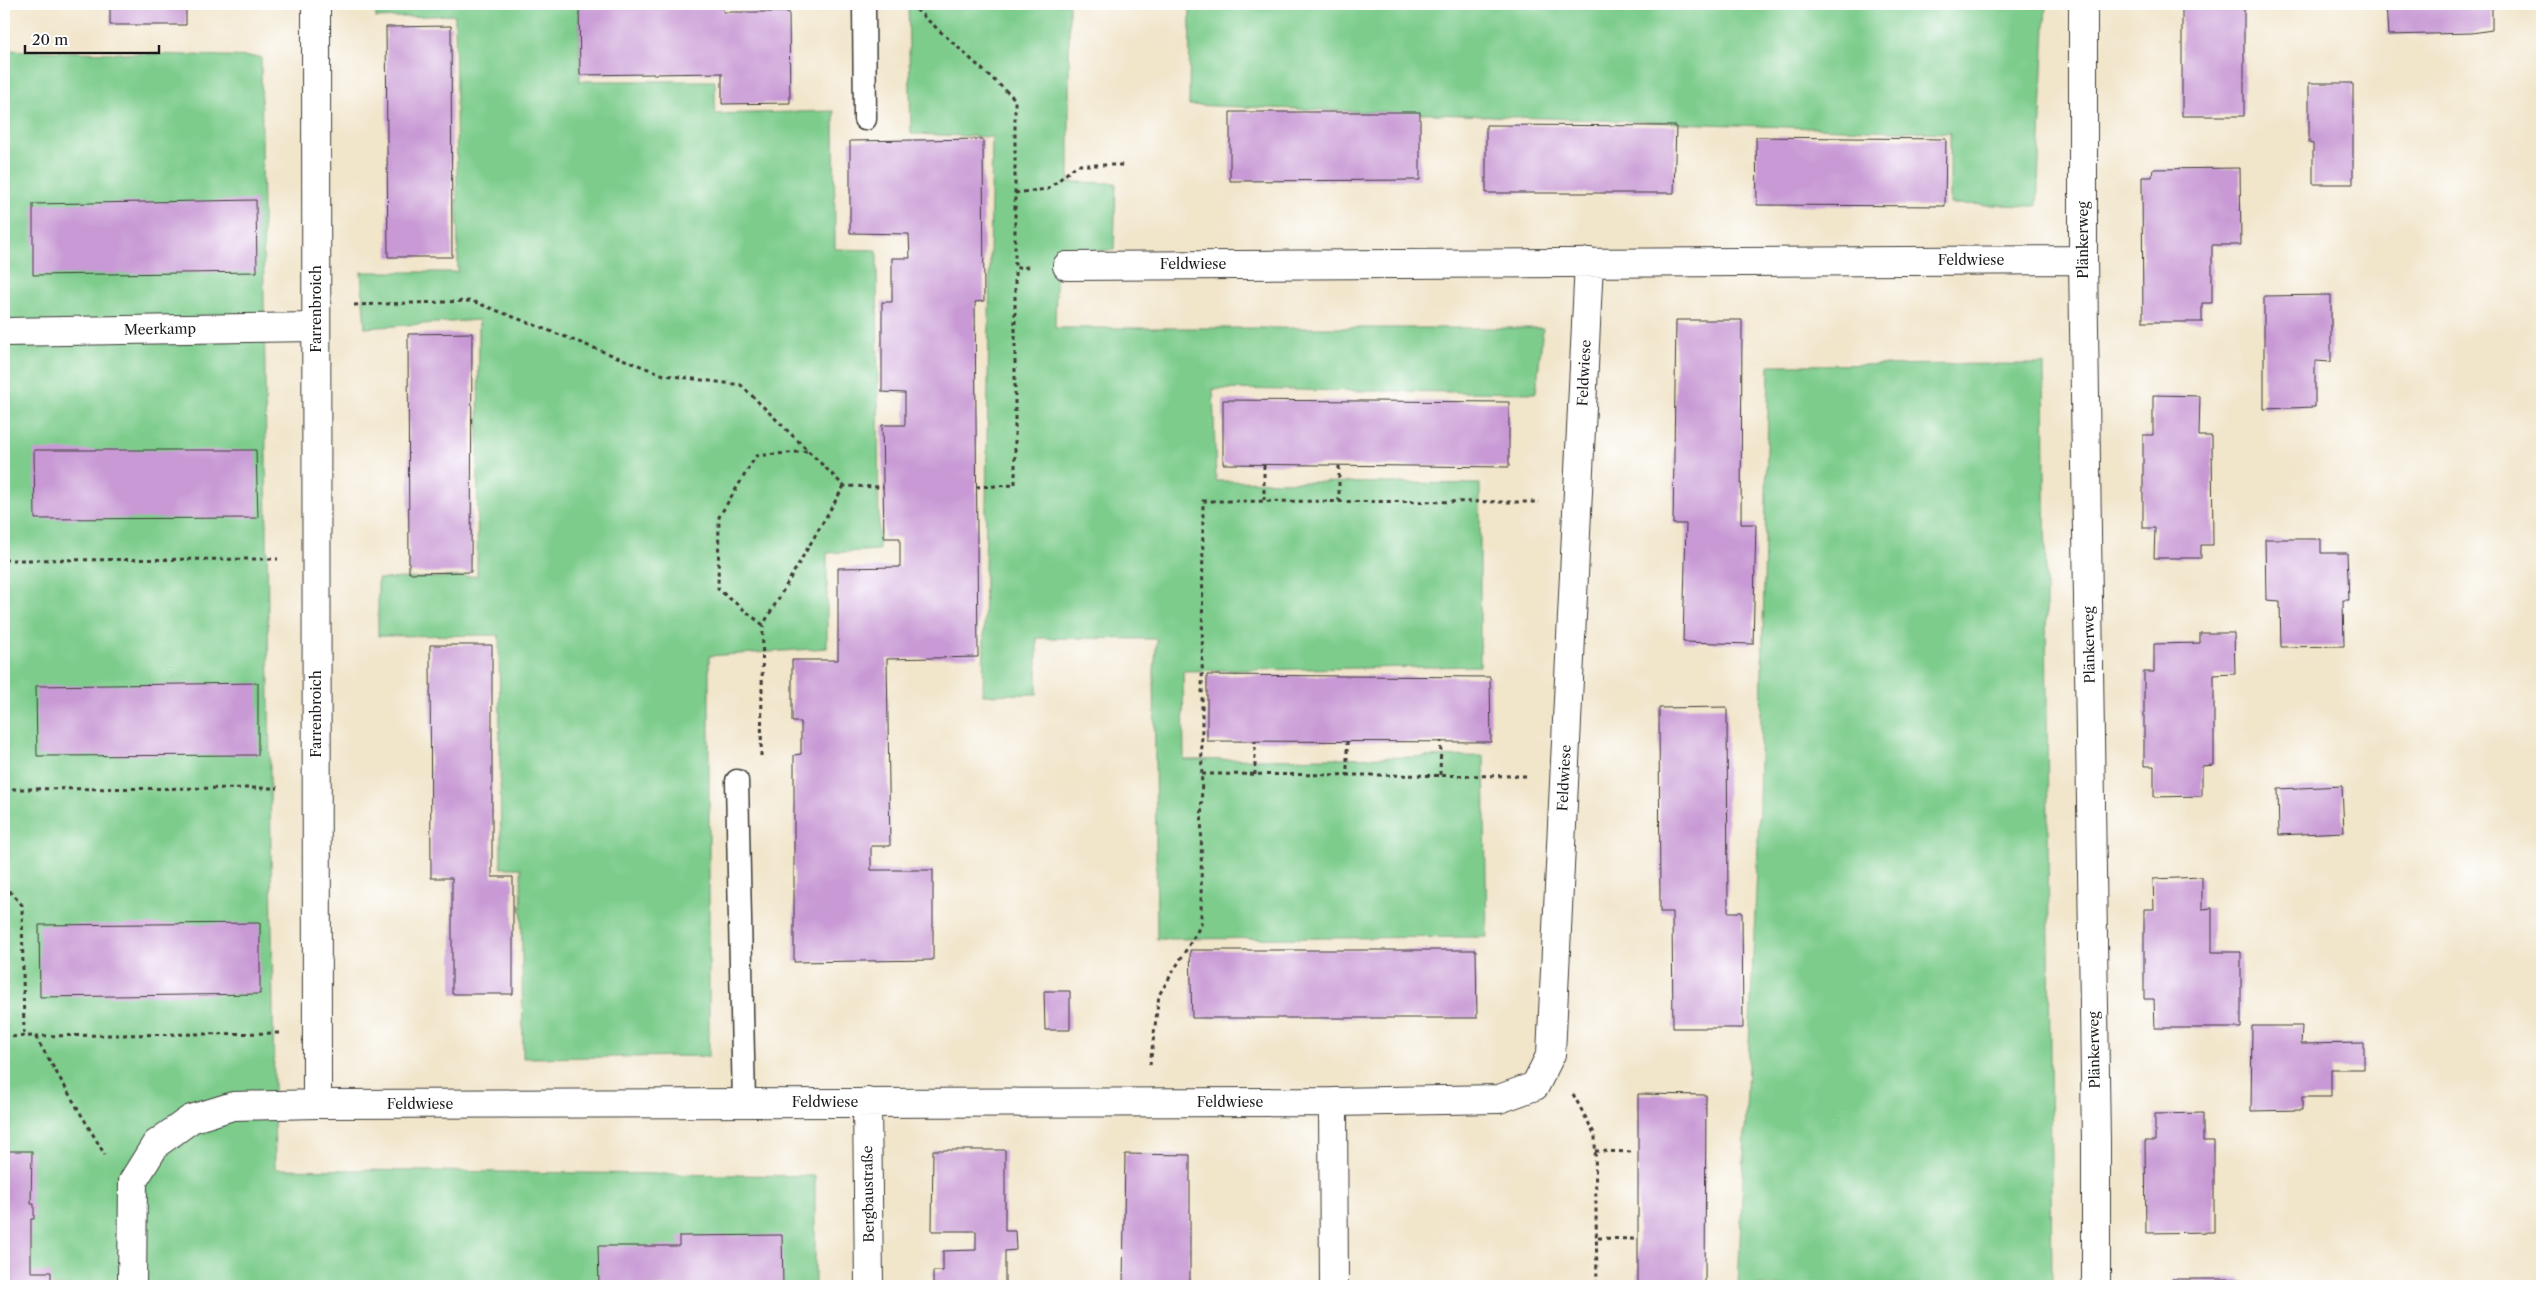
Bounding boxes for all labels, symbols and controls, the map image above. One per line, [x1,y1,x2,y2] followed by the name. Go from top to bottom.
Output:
[25,22,159,54] scale bar
[32,30,68,49] text: 20 m
[2074,201,2092,279] street label: Plänkerweg
[1938,251,2004,269] street label: Feldwiese
[1160,255,1226,273] street label: Feldwiese
[307,265,325,353] street label: Farrenbroich
[124,319,196,339] street label: Meerkamp
[1573,339,1595,407] street label: Feldwiese
[2079,606,2099,684] street label: Plänkerweg
[307,670,325,758] street label: Farrenbroich
[1553,744,1575,812] street label: Feldwiese
[2084,1011,2104,1089] street label: Plänkerweg
[792,1093,858,1111] street label: Feldwiese
[1197,1093,1263,1111] street label: Feldwiese
[387,1095,453,1113] street label: Feldwiese
[858,1145,878,1243] street label: Bergbaustraße

